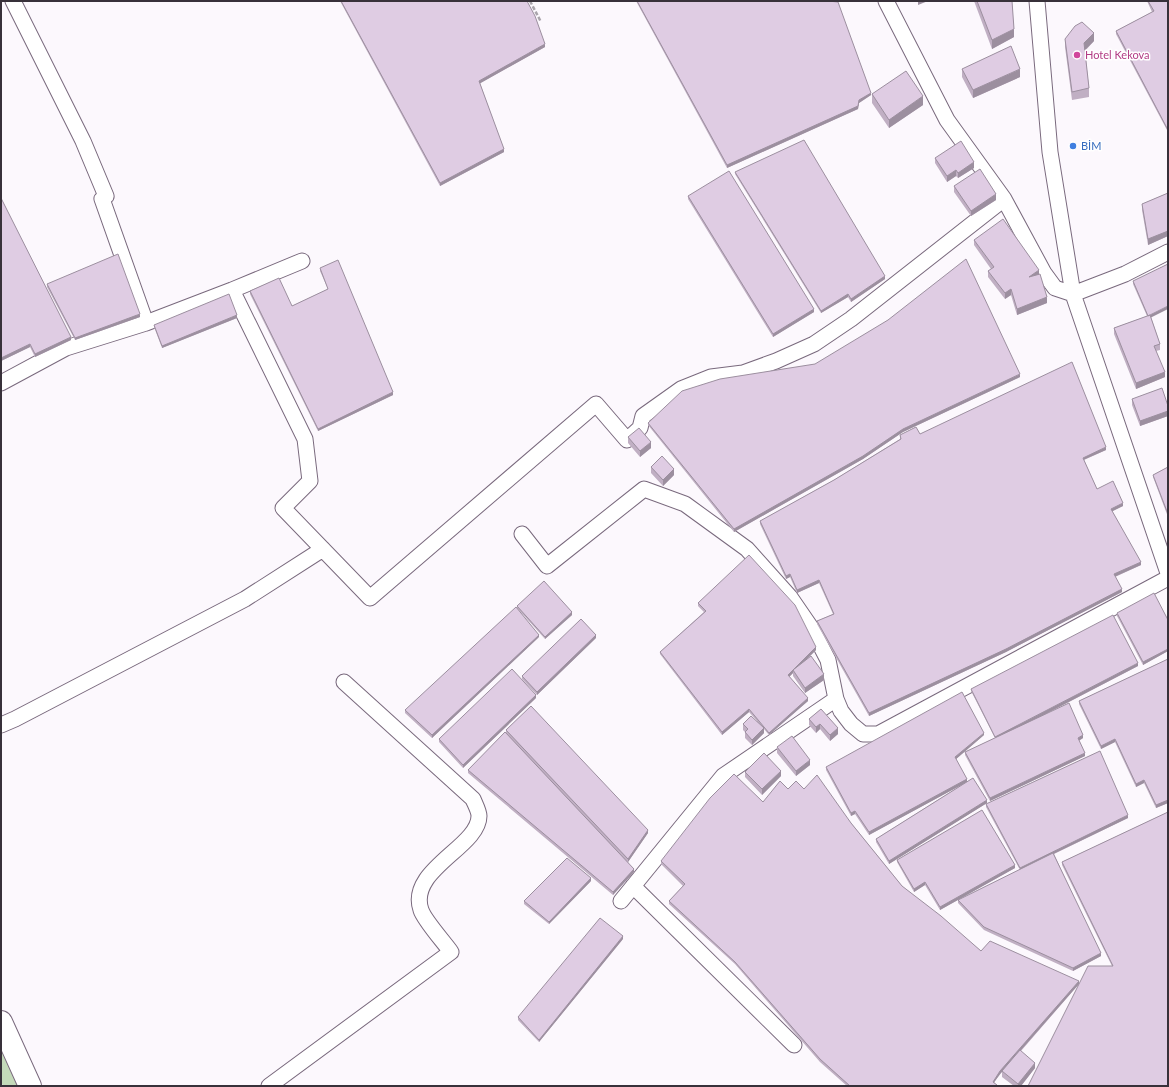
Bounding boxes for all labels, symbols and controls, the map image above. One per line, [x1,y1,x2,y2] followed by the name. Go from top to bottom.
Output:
[1085,48,1150,61] place label: Hotel Kekova
[1072,50,1082,60] marker: Hotel Kekova
[1081,139,1101,152] place label: BİM
[1068,141,1078,151] marker: BİM

